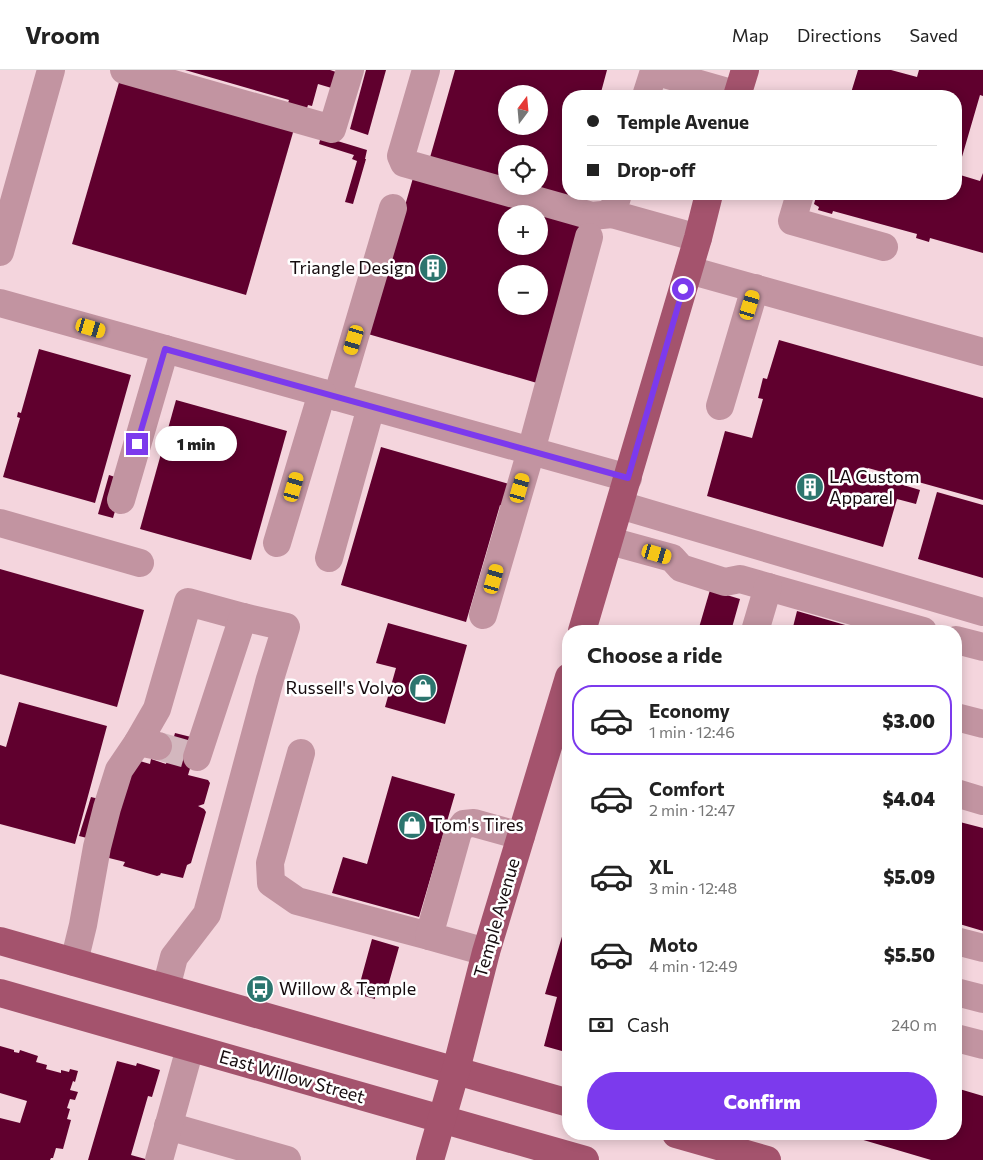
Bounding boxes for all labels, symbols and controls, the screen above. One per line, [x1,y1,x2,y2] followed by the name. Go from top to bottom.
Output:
[25,20,100,49] text: Vroom
[732,24,769,46] text: Map
[797,24,881,46] text: Directions
[909,24,958,46] text: Saved
[498,85,548,135] north arrow
[498,85,548,315] map controls
[617,110,749,133] text: Temple Avenue
[498,145,548,195] button: locate
[617,158,696,181] text: Drop-off
[498,205,548,255] button: +
[418,253,448,283] building icon: Triangle Design
[290,256,414,278] place label: Triangle Design
[498,265,548,315] button: −
[672,278,694,300] route start
[738,288,761,322] car
[74,317,107,339] car
[342,323,365,357] car
[154,426,237,462] callout: 1 min
[126,433,148,455] route end
[177,434,215,453] text: 1 min
[829,465,919,508] place label: LA Custom Apparel
[282,471,305,503] car
[508,472,531,504] car
[795,472,825,502] building icon: LA Custom Apparel
[640,543,673,565] car
[482,563,505,595] car
[587,641,722,668] text: Choose a ride
[408,673,438,703] shop icon: Russell's Volvo
[286,676,404,698] place label: Russell's Volvo
[589,698,634,743] icon: car
[649,699,730,722] text: Economy
[882,709,935,732] text: $3.00
[649,722,735,741] text: 1 min · 12:46
[589,776,634,821] icon: car
[649,777,725,800] text: Comfort
[883,787,935,810] text: $4.04
[649,800,735,819] text: 2 min · 12:47
[397,810,427,840] shop icon: Tom's Tires
[431,813,524,835] place label: Tom's Tires
[589,854,634,899] icon: car
[468,855,524,980] street label: Temple Avenue
[649,855,674,878] text: XL
[883,865,935,888] text: $5.09
[649,878,737,897] text: 3 min · 12:48
[589,932,634,977] icon: car
[649,933,698,956] text: Moto
[884,943,935,966] text: $5.50
[649,956,738,975] text: 4 min · 12:49
[245,974,275,1004] bus stop icon: Willow & Temple
[279,977,416,999] place label: Willow & Temple
[587,1011,615,1039] icon: cash
[627,1013,669,1036] text: Cash
[891,1015,937,1034] text: 240 m
[217,1045,368,1107] street label: East Willow Street
[587,1072,937,1130] button: Confirm

